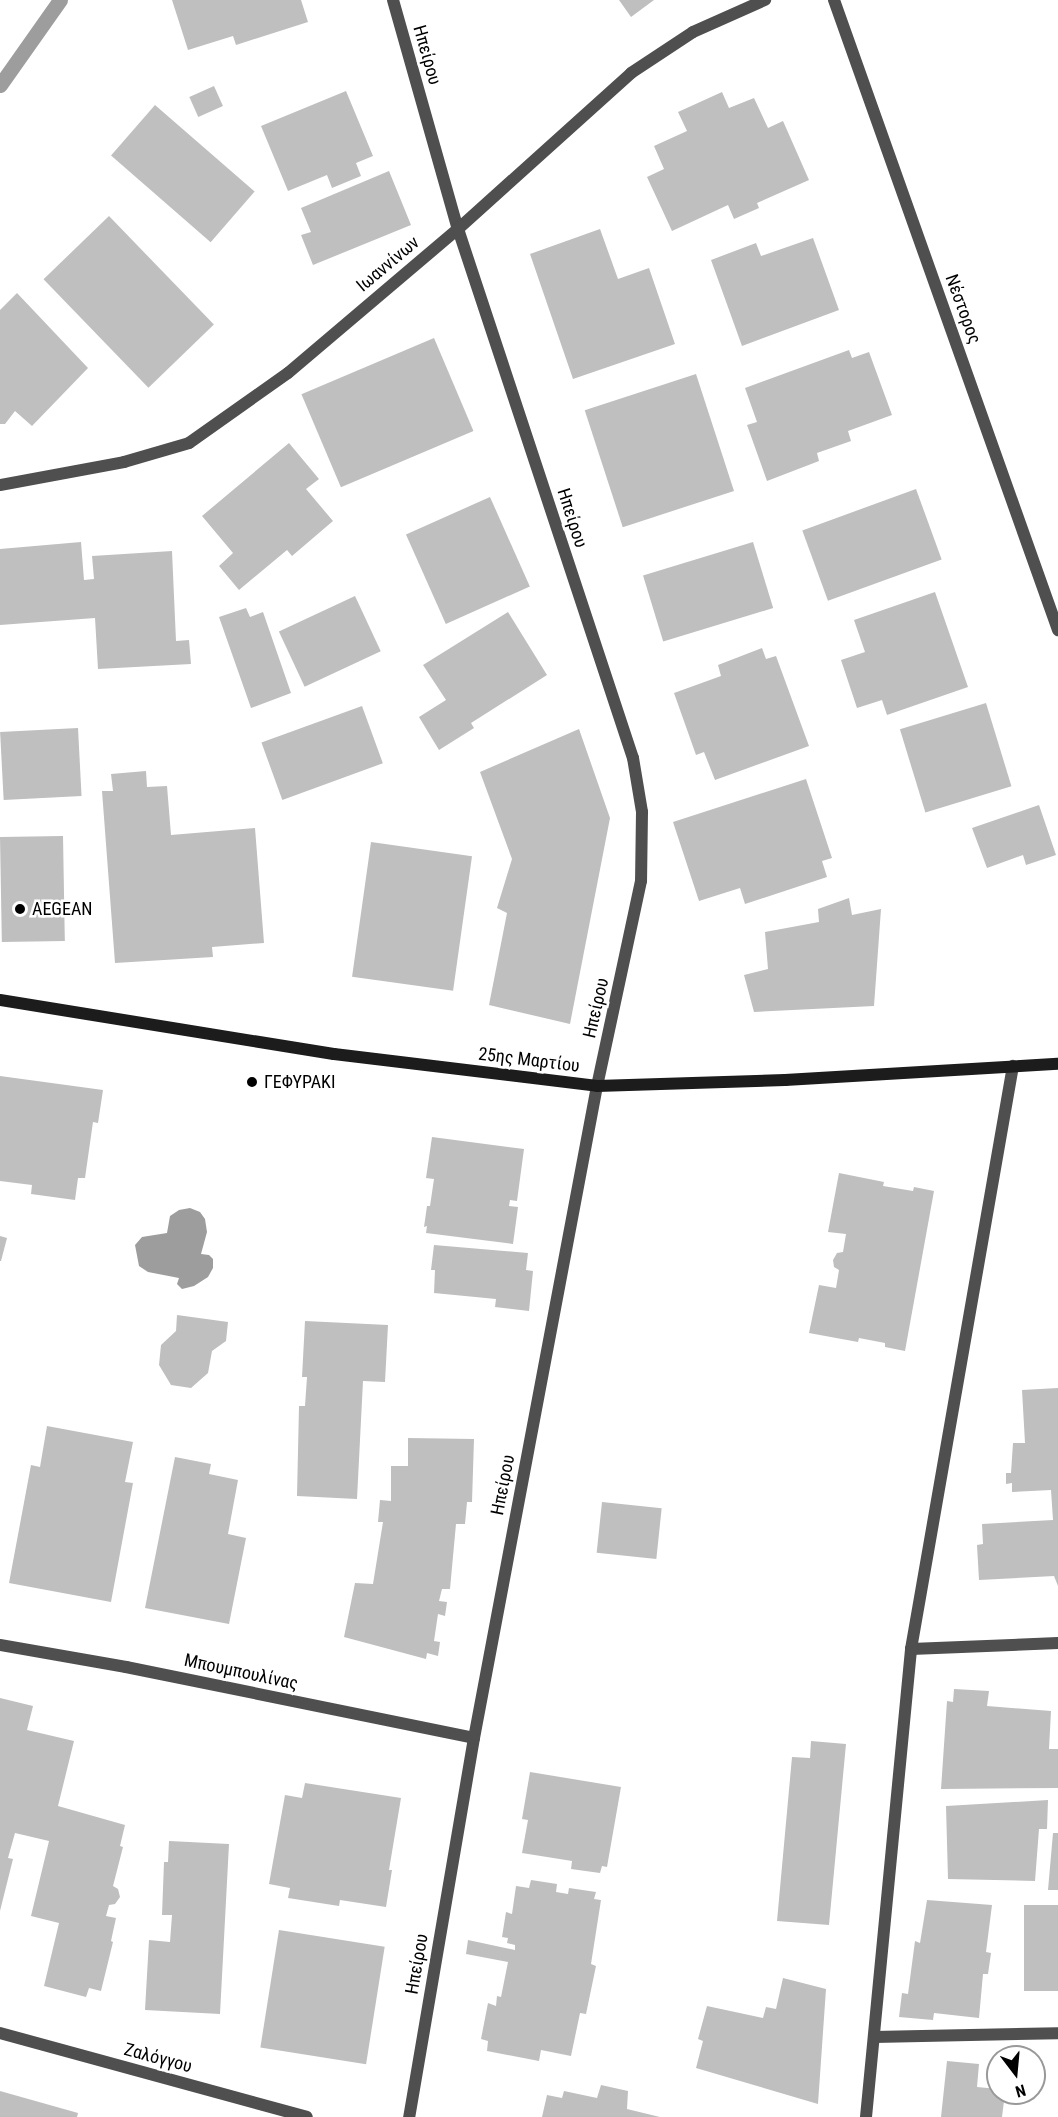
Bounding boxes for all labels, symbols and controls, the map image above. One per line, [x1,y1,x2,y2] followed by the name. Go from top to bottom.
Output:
[408,23,446,87] street label: Ηπείρου
[352,232,424,296] street label: Ιωαννίνων
[940,271,986,347] street label: Νέστορος
[552,486,592,550] street label: Ηπείρου
[32,898,92,920] place label: AEGEAN
[13,902,27,916] marker: AEGEAN
[579,976,613,1040] street label: Ηπείρου
[477,1043,581,1077] street label: 25ης Μαρτίου
[264,1071,335,1093] place label: ΓΕΦΥΡΑΚΙ
[245,1075,259,1089] marker: ΓΕΦΥΡΑΚΙ
[487,1453,519,1517] street label: Ηπείρου
[182,1649,300,1695] street label: Μπουμπουλίνας
[401,1932,433,1996] street label: Ηπείρου
[122,2039,194,2077] street label: Ζαλόγγου
[986,2045,1046,2105] north arrow
[1013,2080,1028,2101] text: N

